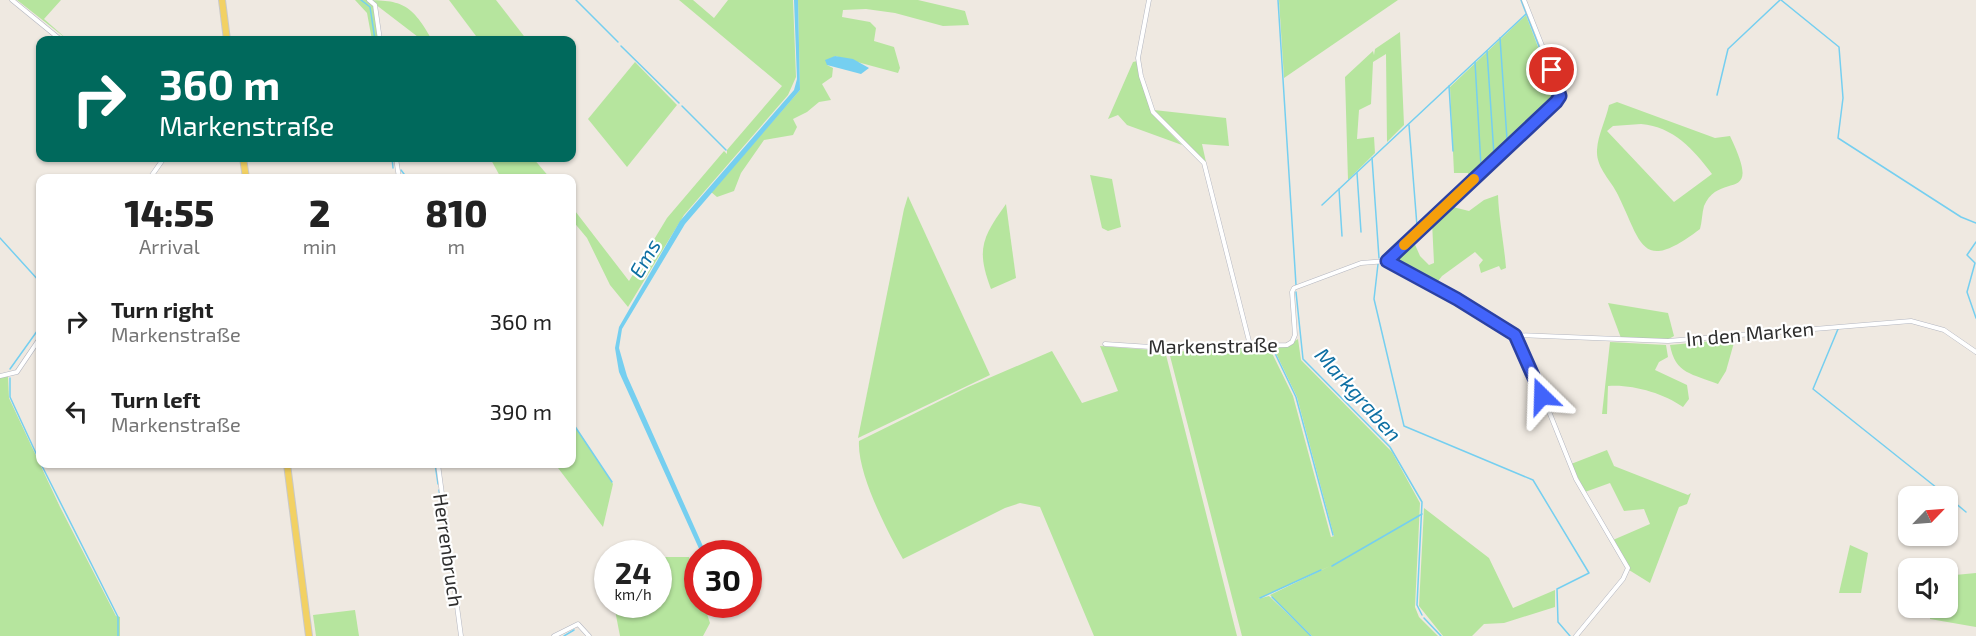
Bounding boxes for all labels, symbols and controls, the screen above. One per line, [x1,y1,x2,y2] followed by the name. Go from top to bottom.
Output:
[1526,44,1577,95] pin
[1535,53,1568,86] icon: arrive
[159,58,280,108] text: 360 m
[60,60,138,138] icon: right
[159,109,334,141] text: Markenstraße
[125,191,214,234] text: 14:55
[309,191,330,234] text: 2
[425,191,488,234] text: 810
[139,234,200,258] text: Arrival
[303,234,337,258] text: min
[448,234,465,258] text: m
[623,234,665,282] water label: Ems
[111,296,213,322] text: Turn right
[60,305,93,338] icon: right
[490,308,552,334] text: 360 m
[1685,315,1815,351] street label: In den Marken
[111,322,241,346] text: Markenstraße
[1148,332,1278,358] street label: Markenstraße
[1310,342,1408,446] water label: Markgraben
[1510,364,1574,428] position arrow
[111,386,200,412] text: Turn left
[60,395,93,428] icon: left
[490,398,552,424] text: 390 m
[111,412,241,436] text: Markenstraße
[1898,486,1958,546] north arrow
[1898,486,1958,618] map controls
[429,492,469,608] street label: Herrenbruch
[684,540,762,618] speed limit sign: 30
[615,554,651,590] text: 24
[1898,558,1958,618] button: sound
[614,585,652,603] text: km/h

